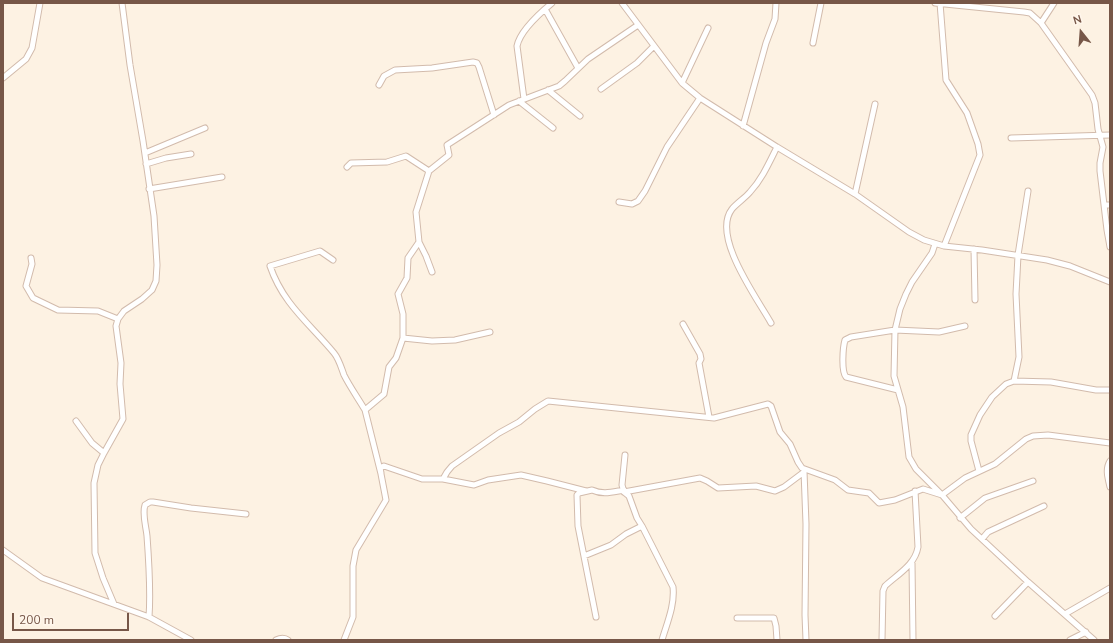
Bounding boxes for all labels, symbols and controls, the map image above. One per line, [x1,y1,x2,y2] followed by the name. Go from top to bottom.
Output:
[1061,12,1101,52] north arrow
[1071,12,1083,28] text: N
[14,605,131,631] scale bar
[19,612,54,628] text: 200 m

